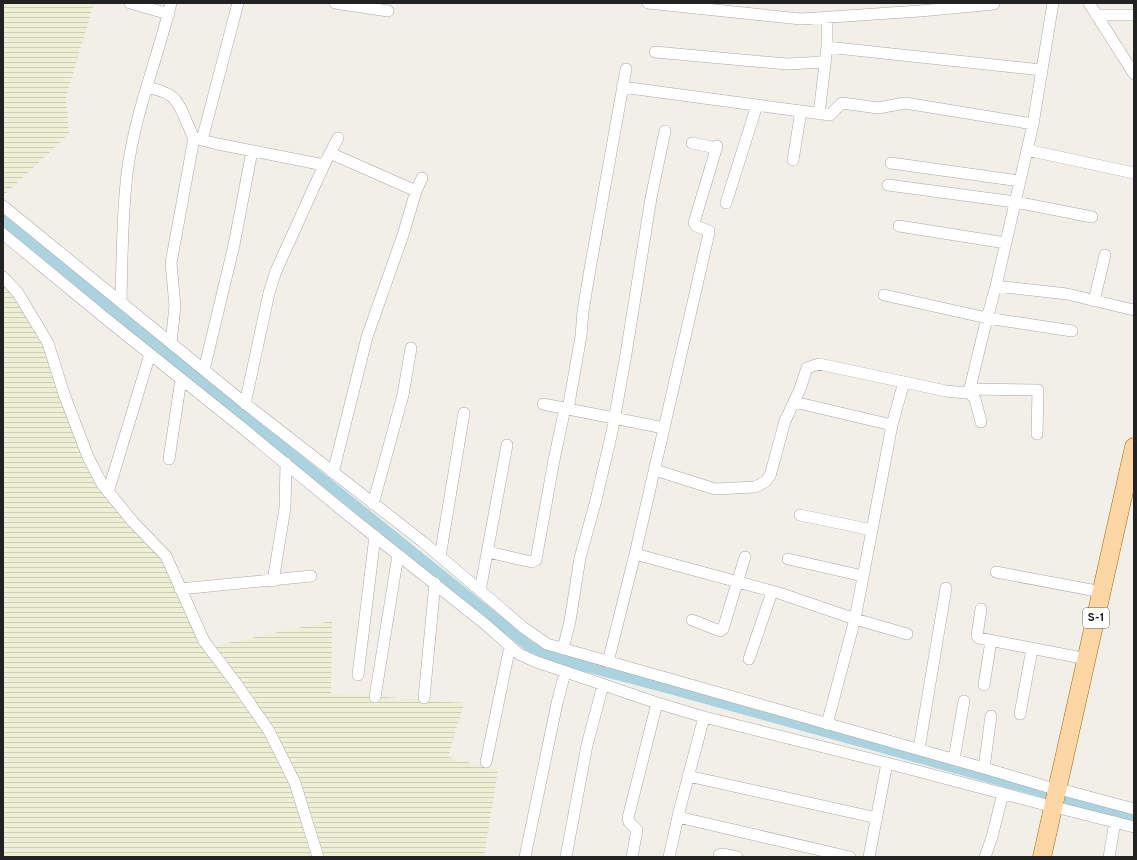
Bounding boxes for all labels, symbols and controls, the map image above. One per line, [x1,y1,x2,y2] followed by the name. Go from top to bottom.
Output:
[1083,608,1109,628] road number: S-1

